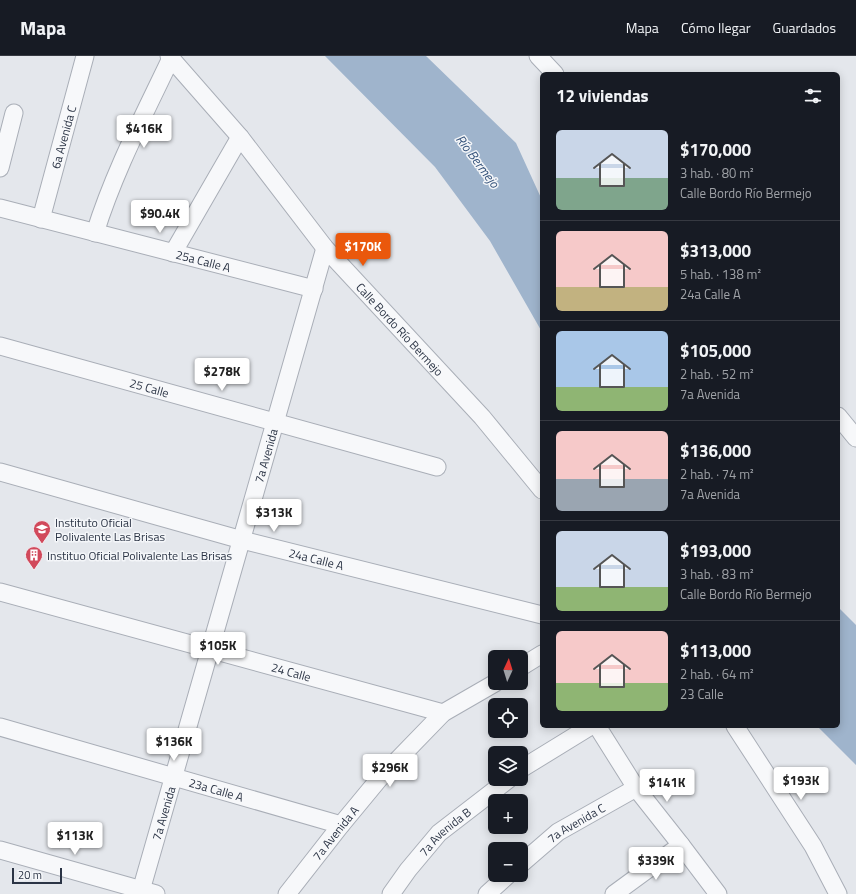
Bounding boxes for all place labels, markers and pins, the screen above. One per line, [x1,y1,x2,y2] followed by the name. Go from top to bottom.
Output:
[116,115,172,149] pin: $416K
[127,200,193,234] pin: $90.4K
[335,233,391,267] pin: $170K
[194,358,250,392] pin: $278K
[246,499,302,533] pin: $313K
[55,513,165,546] place label: Instituto Oficial Polivalente Las Brisas
[32,519,52,544] school or university icon: Instituto Oficial Polivalente Las Brisas
[24,545,44,570] building icon: Instituo Oficial Polivalente Las Brisas
[47,546,233,565] place label: Instituo Oficial Polivalente Las Brisas
[190,632,246,666] pin: $105K
[146,728,202,762] pin: $136K
[362,754,418,788] pin: $296K
[773,767,829,801] pin: $193K
[639,769,695,803] pin: $141K
[47,822,103,856] pin: $113K
[628,847,684,881] pin: $339K

